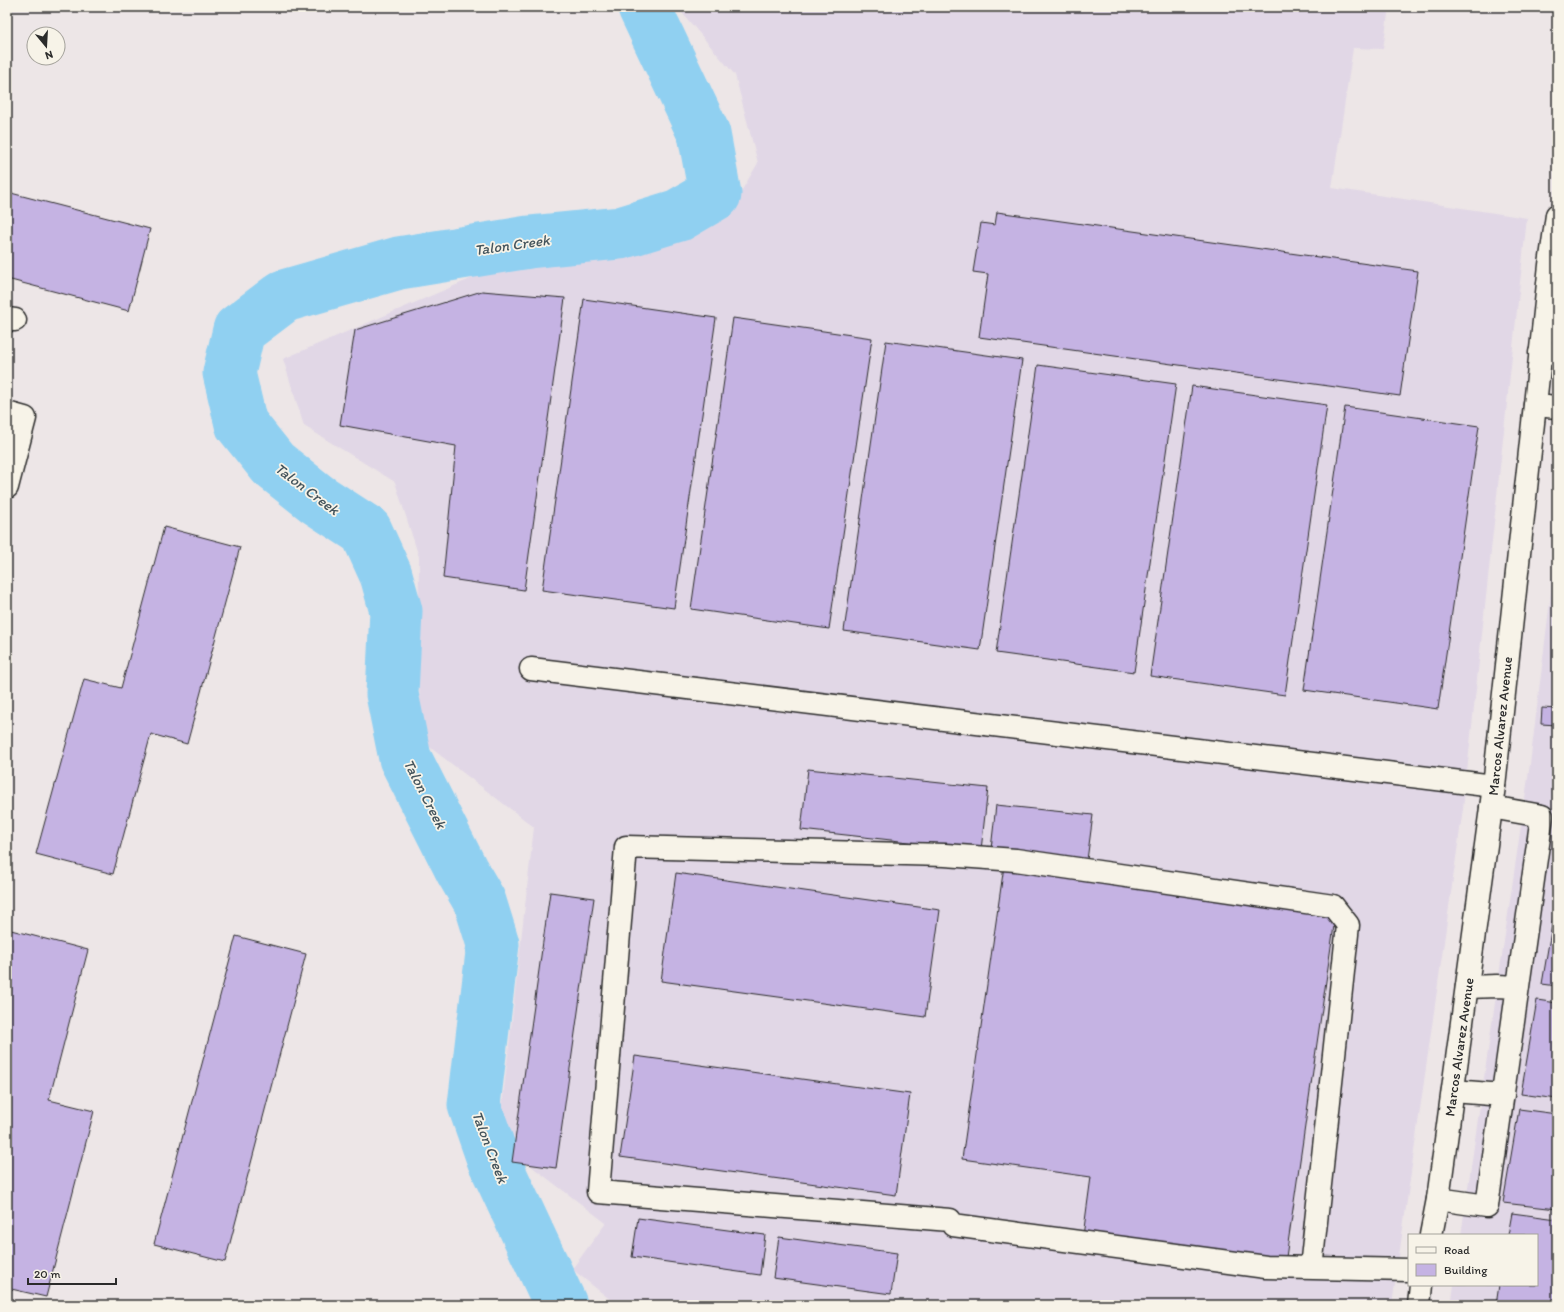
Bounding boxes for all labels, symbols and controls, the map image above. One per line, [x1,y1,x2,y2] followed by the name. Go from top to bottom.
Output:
[26,26,66,66] north arrow
[43,48,54,62] text: N
[473,231,552,259] water label: Talon Creek
[271,459,344,520] water label: Talon Creek
[1485,655,1516,796] street label: Marcos Alvarez Avenue
[400,756,451,833] water label: Talon Creek
[1441,976,1478,1117] street label: Marcos Alvarez Avenue
[468,1108,512,1187] water label: Talon Creek
[1408,1234,1538,1286] legend
[1444,1243,1470,1257] text: Road
[28,1260,116,1286] scale bar
[1444,1263,1488,1277] text: Building
[34,1267,61,1281] text: 20 m

